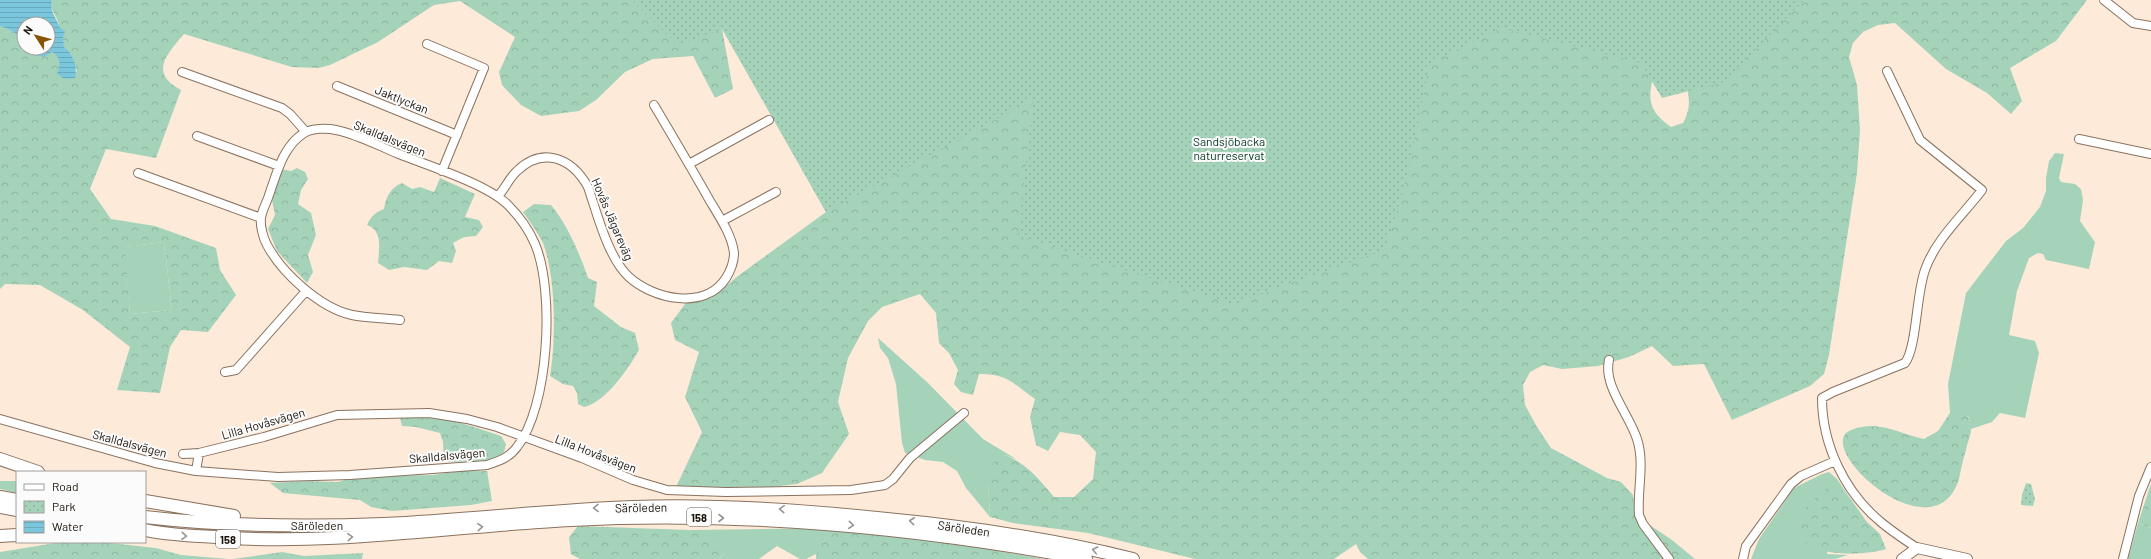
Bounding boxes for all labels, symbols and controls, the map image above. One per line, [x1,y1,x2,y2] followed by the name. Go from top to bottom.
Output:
[16,16,56,56] north arrow
[20,23,35,37] text: N
[373,82,431,116] street label: Jaktlyckan
[352,117,428,159] street label: Skalldalsvägen
[1193,134,1265,162] park label: Sandsjöbacka naturreservat
[589,176,637,262] street label: Hovås Jägareväg
[220,404,306,442] street label: Lilla Hovåsvägen
[91,426,169,460] street label: Skalldalsvägen
[553,431,639,475] street label: Lilla Hovåsvägen
[408,445,486,465] street label: Skalldalsvägen
[16,471,146,543] legend
[52,479,79,493] text: Road
[52,499,76,513] text: Park
[615,500,667,514] street label: Säröleden
[593,504,599,513] one-way arrow
[779,505,785,514] one-way arrow
[687,508,711,526] road number: 158
[718,514,724,522] one-way arrow
[909,517,915,526] one-way arrow
[937,517,991,539] street label: Säröleden
[291,518,343,532] street label: Säröleden
[52,519,84,533] text: Water
[848,521,854,530] one-way arrow
[477,523,483,532] one-way arrow
[216,530,240,548] road number: 158
[180,531,187,540] one-way arrow
[347,533,353,542] one-way arrow
[1092,546,1098,554] one-way arrow

